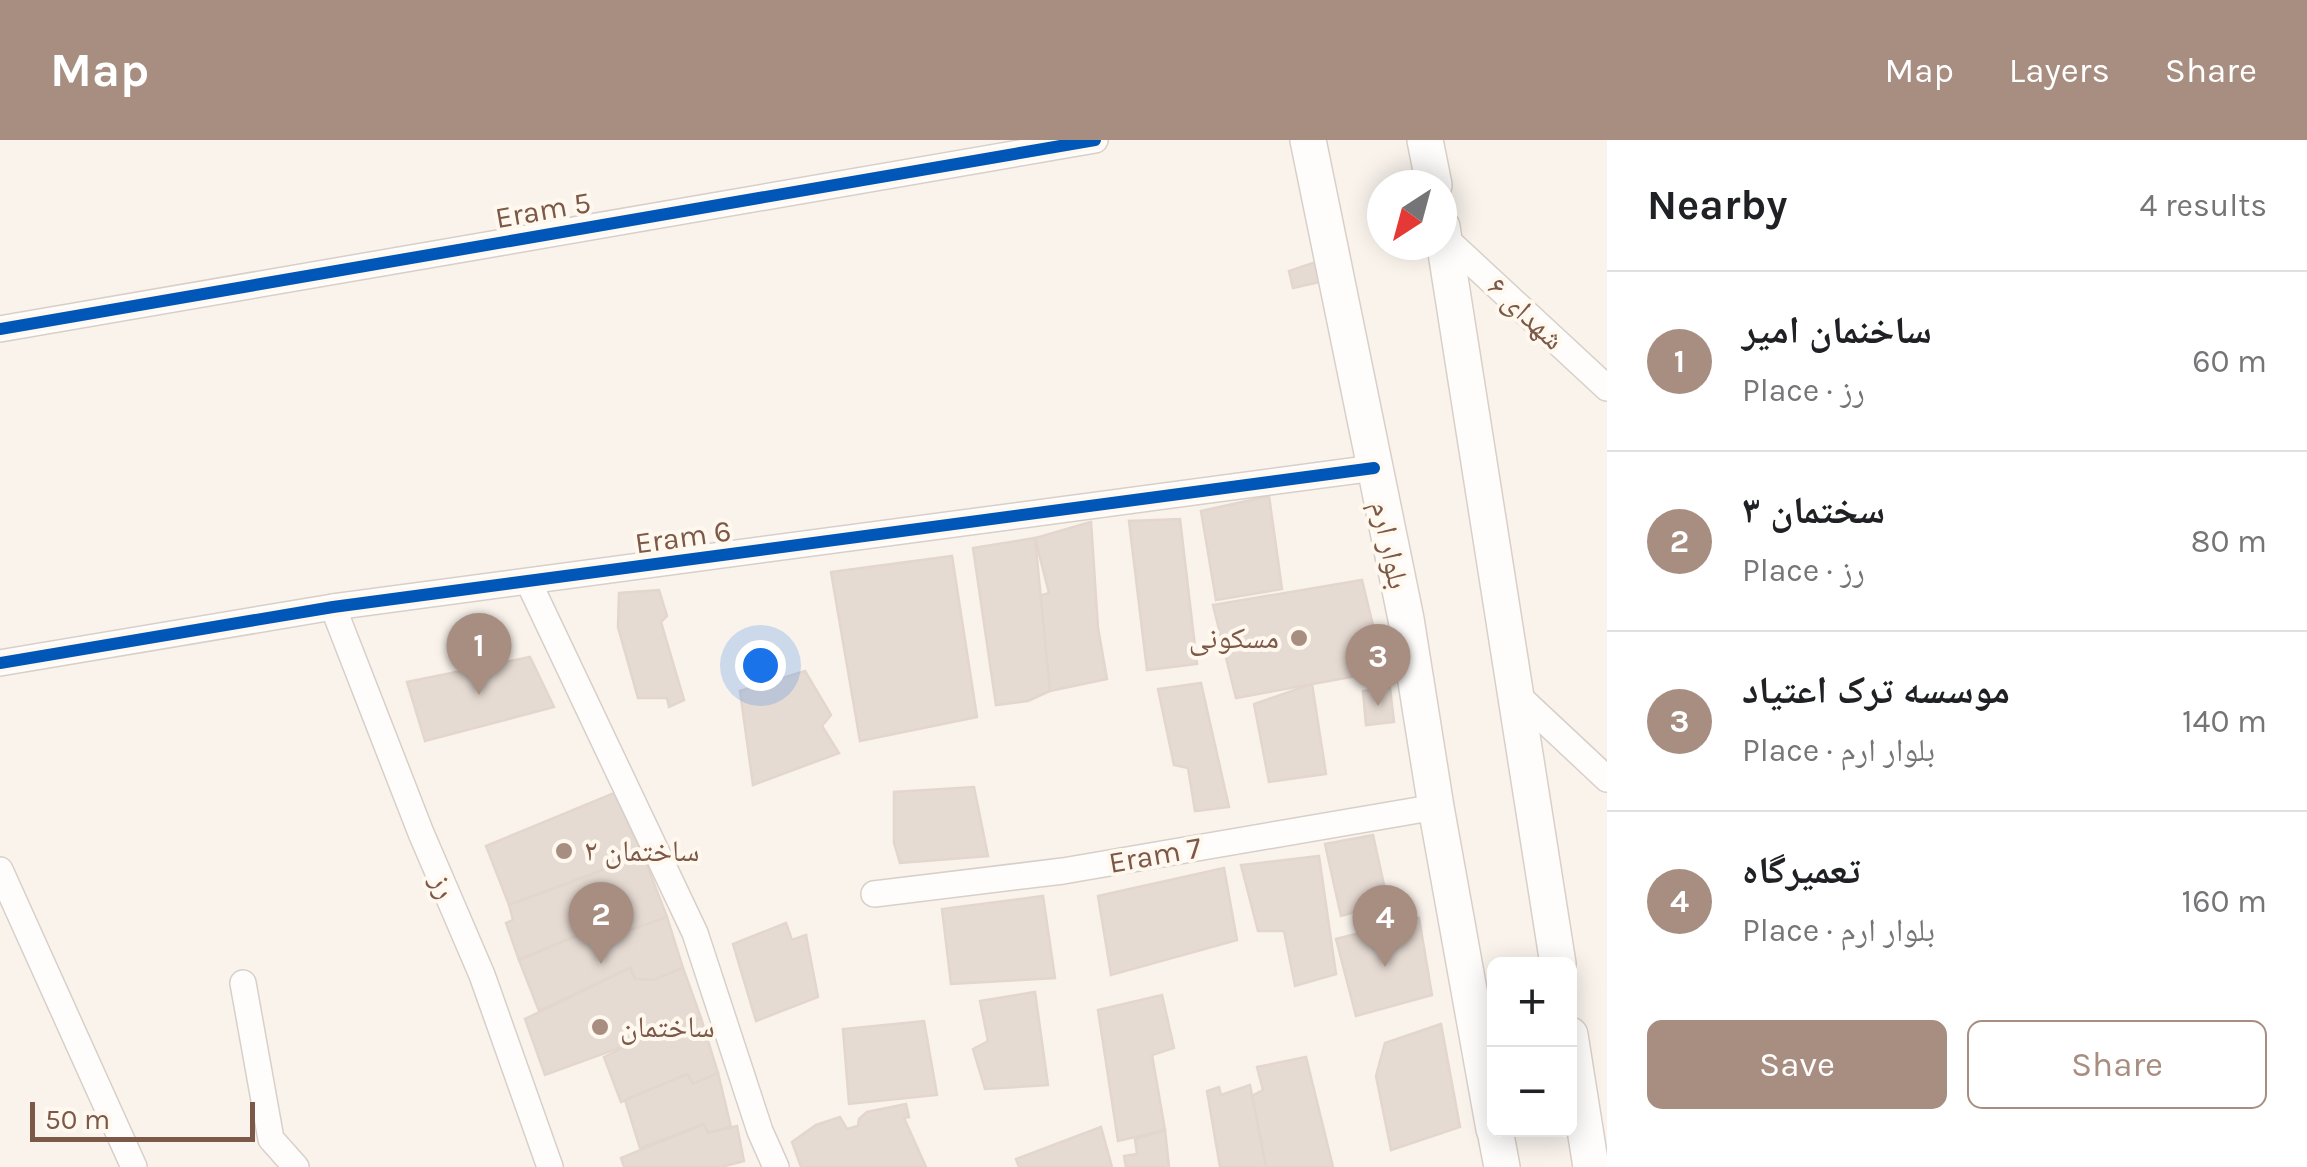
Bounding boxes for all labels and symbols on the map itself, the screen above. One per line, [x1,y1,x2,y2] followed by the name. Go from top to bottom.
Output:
[1367,170,1457,260] north arrow
[492,184,594,236] street label: Eram 5
[1480,269,1572,357] street label: شهدای ۶
[1362,498,1417,592] street label: بلوار ارم
[633,512,733,562] street label: Eram 6
[446,612,512,695] pin: 1
[1189,620,1279,656] place label: مسکونی
[1346,624,1410,706] pin: 3
[1288,627,1310,649] marker: مسکونی
[735,640,786,691] your location
[1106,829,1204,881] street label: Eram 7
[584,833,699,869] place label: ساختمان ۲
[553,840,575,862] marker: ساختمان ۲
[423,867,465,904] street label: رز
[568,882,634,964] pin: 2
[1352,884,1418,967] pin: 4
[620,1009,715,1045] place label: ساختمان
[589,1016,611,1038] marker: ساختمان
[30,1097,255,1142] scale bar

